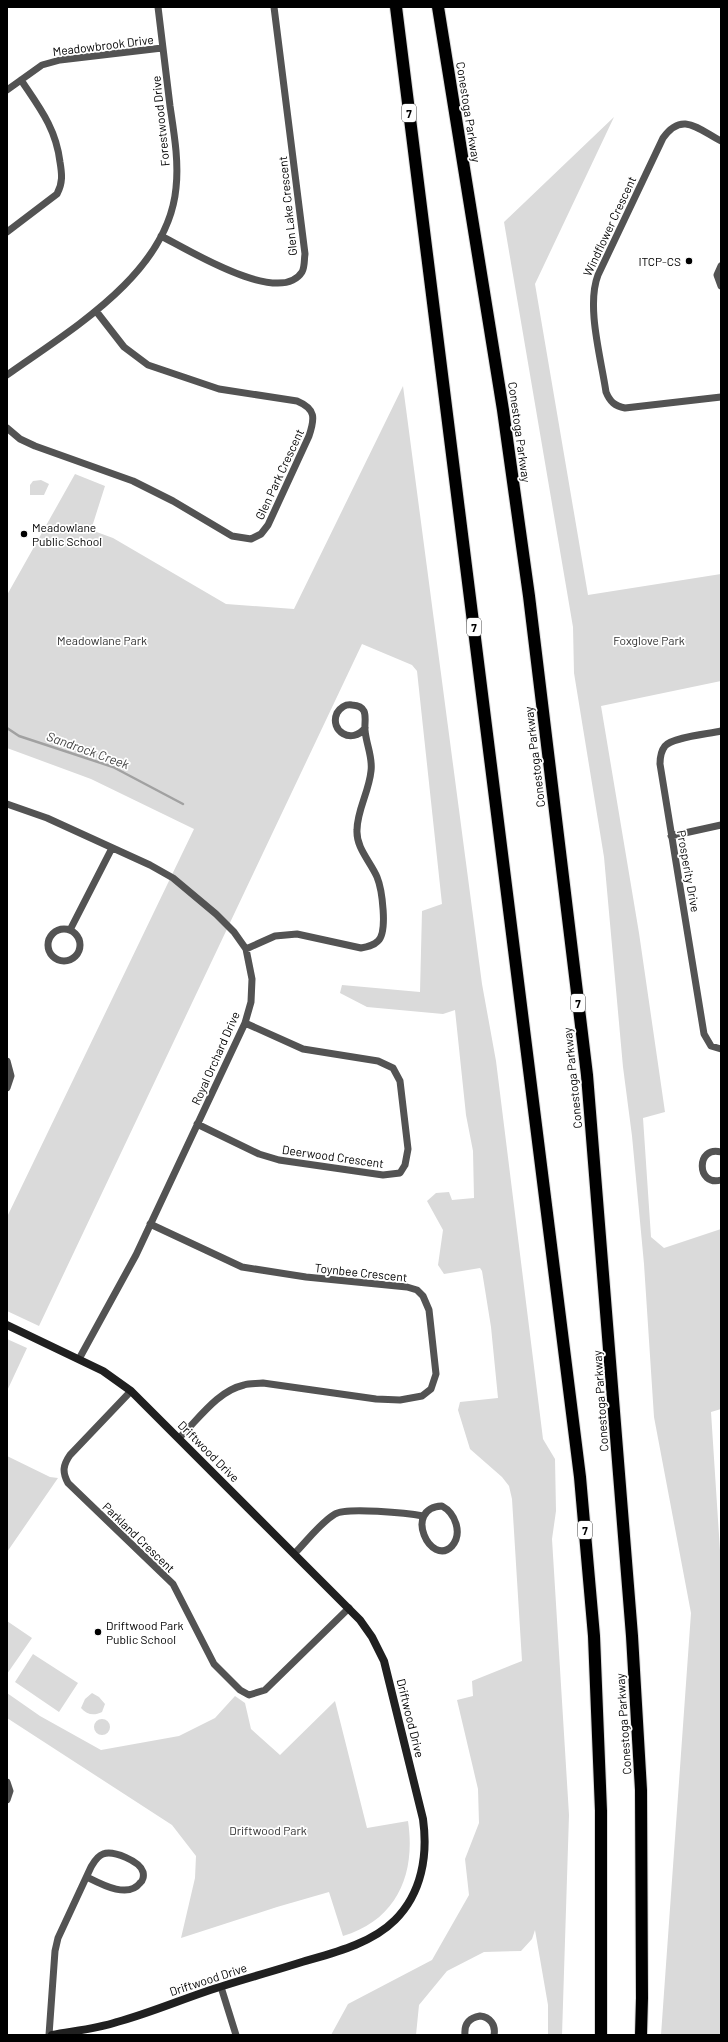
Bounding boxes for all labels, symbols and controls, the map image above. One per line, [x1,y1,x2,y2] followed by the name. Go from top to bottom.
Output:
[52,32,154,58] street label: Meadowbrook Drive
[454,61,484,164] street label: Conestoga Parkway
[148,75,172,167] street label: Forestwood Drive
[402,104,416,122] road number: 7
[275,156,299,256] street label: Glen Lake Crescent
[580,174,638,278] street label: Windflower Crescent
[638,254,681,268] place label: ITCP-CS
[684,256,694,266] marker: ITCP-CS
[506,381,534,484] street label: Conestoga Parkway
[252,426,306,522] street label: Glen Park Crescent
[32,520,102,548] place label: Meadowlane Public School
[19,529,29,539] marker: Meadowlane Public School
[467,618,481,636] road number: 7
[57,633,147,647] park label: Meadowlane Park
[613,633,685,647] park label: Foxglove Park
[521,705,547,808] street label: Conestoga Parkway
[45,728,132,773] water label: Sandrock Creek
[675,829,703,913] street label: Prosperity Drive
[571,994,585,1012] road number: 7
[188,1009,242,1107] street label: Royal Orchard Drive
[560,1026,584,1129] street label: Conestoga Parkway
[281,1142,385,1170] street label: Deerwood Crescent
[314,1260,408,1284] street label: Toynbee Crescent
[589,1349,611,1452] street label: Conestoga Parkway
[176,1418,242,1484] street label: Driftwood Drive
[100,1499,178,1575] street label: Parkland Crescent
[578,1521,592,1539] road number: 7
[106,1618,184,1646] place label: Driftwood Park Public School
[93,1627,103,1637] marker: Driftwood Park Public School
[612,1672,634,1775] street label: Conestoga Parkway
[394,1677,428,1759] street label: Driftwood Drive
[229,1823,307,1837] park label: Driftwood Park
[167,1960,249,1998] street label: Driftwood Drive

